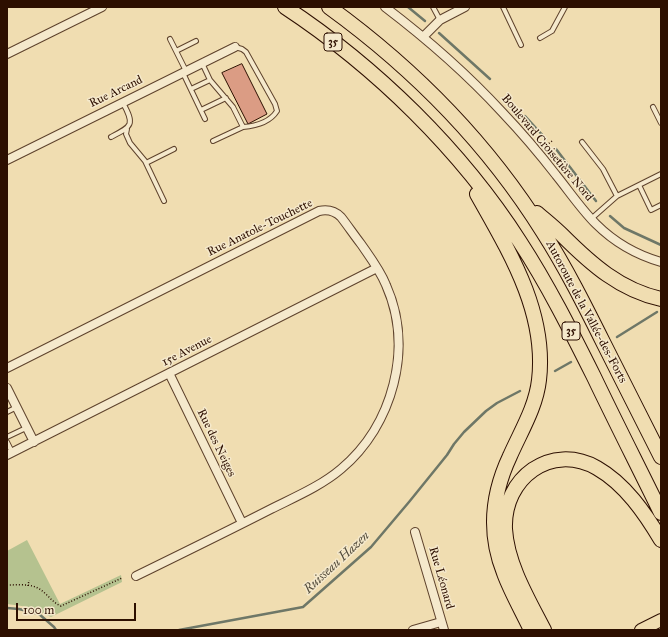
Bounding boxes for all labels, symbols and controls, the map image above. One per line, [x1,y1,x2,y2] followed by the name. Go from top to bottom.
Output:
[324,33,342,51] road number: 35
[87,73,145,111] street label: Rue Arcand
[498,92,596,204] street label: Boulevard Croisetière Nord
[205,196,315,260] street label: Rue Anatole-Touchette
[542,238,630,386] street label: Autoroute de la Vallée-des-Forts
[562,322,580,340] road number: 35
[160,332,214,370] street label: 15e Avenue
[193,407,239,479] street label: Rue des Neiges
[301,529,373,597] water label: Ruisseau Hazen
[425,545,457,611] street label: Rue Léonard
[18,595,138,621] scale bar
[23,603,54,617] text: 100 m

